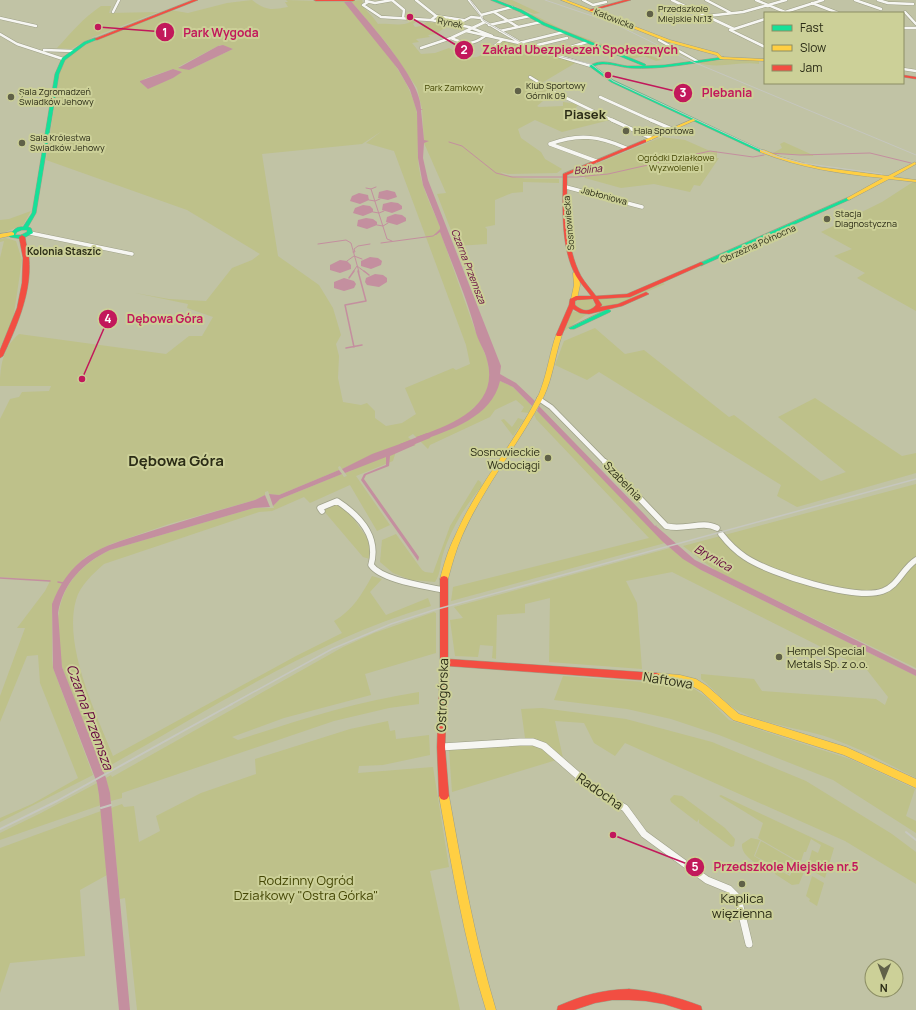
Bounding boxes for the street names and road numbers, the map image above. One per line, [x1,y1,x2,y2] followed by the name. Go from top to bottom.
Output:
[592,5,636,32] street label: Katowicka
[436,14,464,31] street label: Rynek
[580,183,629,208] street label: Jabłoniowa
[560,195,577,251] street label: Sosnowiecka
[718,221,798,266] street label: Obrzeżna Północna
[601,458,646,504] street label: Szabelnia
[432,658,452,732] street label: Ostrogórska
[642,667,694,693] street label: Naftowa
[573,768,627,814] street label: Radocha

